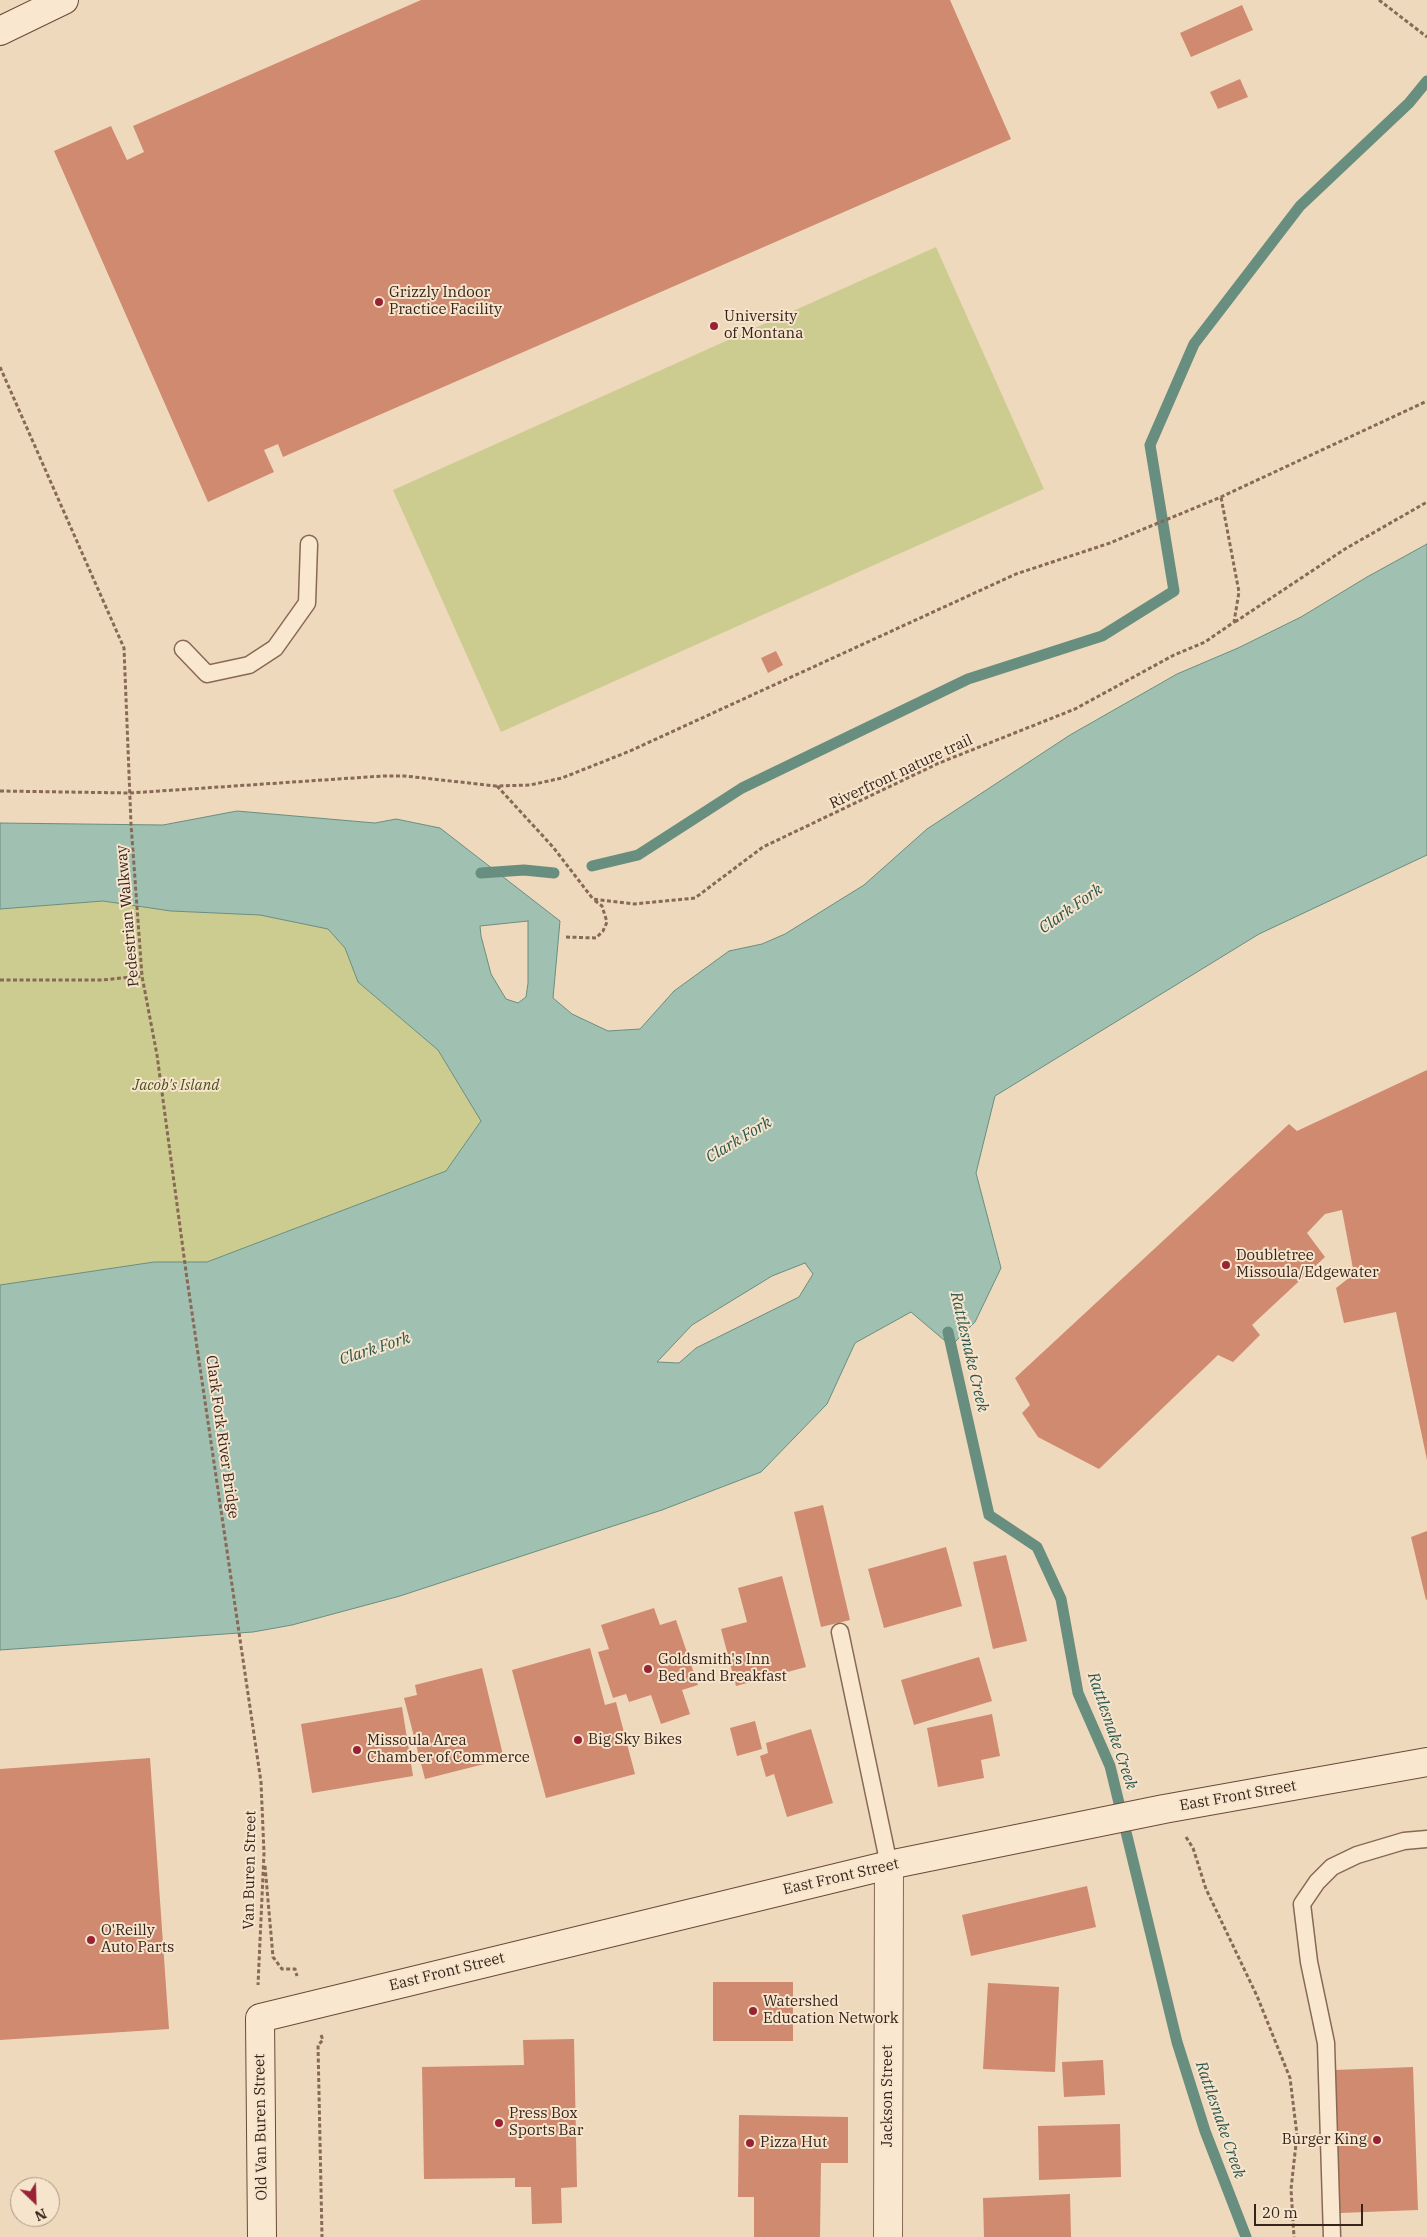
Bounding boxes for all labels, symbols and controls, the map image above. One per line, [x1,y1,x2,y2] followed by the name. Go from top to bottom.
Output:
[389,284,502,319] place label: Grizzly Indoor Practice Facility
[373,296,385,308] marker: Grizzly Indoor Practice Facility
[724,308,803,343] place label: University of Montana
[708,320,720,332] marker: University of Montana
[827,731,975,813] street label: Riverfront nature trail
[113,844,143,988] street label: Pedestrian Walkway
[1035,880,1107,938] water label: Clark Fork
[133,1077,219,1095] park label: Jacob's Island
[703,1113,775,1167] water label: Clark Fork
[1236,1247,1379,1282] place label: Doubletree Missoula/Edgewater
[1220,1259,1232,1271] marker: Doubletree Missoula/Edgewater
[946,1290,992,1414] water label: Rattlesnake Creek
[337,1329,413,1369] water label: Clark Fork
[202,1354,242,1520] street label: Clark Fork River Bridge
[658,1651,787,1686] place label: Goldsmith's Inn Bed and Breakfast
[642,1663,654,1675] marker: Goldsmith's Inn Bed and Breakfast
[1083,1670,1141,1792] water label: Rattlesnake Creek
[588,1731,682,1749] place label: Big Sky Bikes
[367,1732,530,1767] place label: Missoula Area Chamber of Commerce
[572,1734,584,1746] marker: Big Sky Bikes
[351,1744,363,1756] marker: Missoula Area Chamber of Commerce
[1178,1777,1298,1815] street label: East Front Street
[240,1810,260,1930] street label: Van Buren Street
[781,1855,901,1899] street label: East Front Street
[101,1922,174,1957] place label: O'Reilly Auto Parts
[85,1934,97,1946] marker: O'Reilly Auto Parts
[387,1949,507,1995] street label: East Front Street
[763,1993,898,2028] place label: Watershed Education Network
[747,2005,759,2017] marker: Watershed Education Network
[879,2045,897,2147] street label: Jackson Street
[251,2053,271,2201] street label: Old Van Buren Street
[1191,2059,1249,2181] water label: Rattlesnake Creek
[509,2105,583,2140] place label: Press Box Sports Bar
[493,2117,505,2129] marker: Press Box Sports Bar
[1282,2131,1367,2149] place label: Burger King
[760,2134,827,2152] place label: Pizza Hut
[1371,2134,1383,2146] marker: Burger King
[744,2137,756,2149] marker: Pizza Hut
[10,2177,60,2227] north arrow
[1257,2194,1366,2226] scale bar
[1262,2203,1298,2222] text: 20 m
[32,2204,49,2225] text: N

